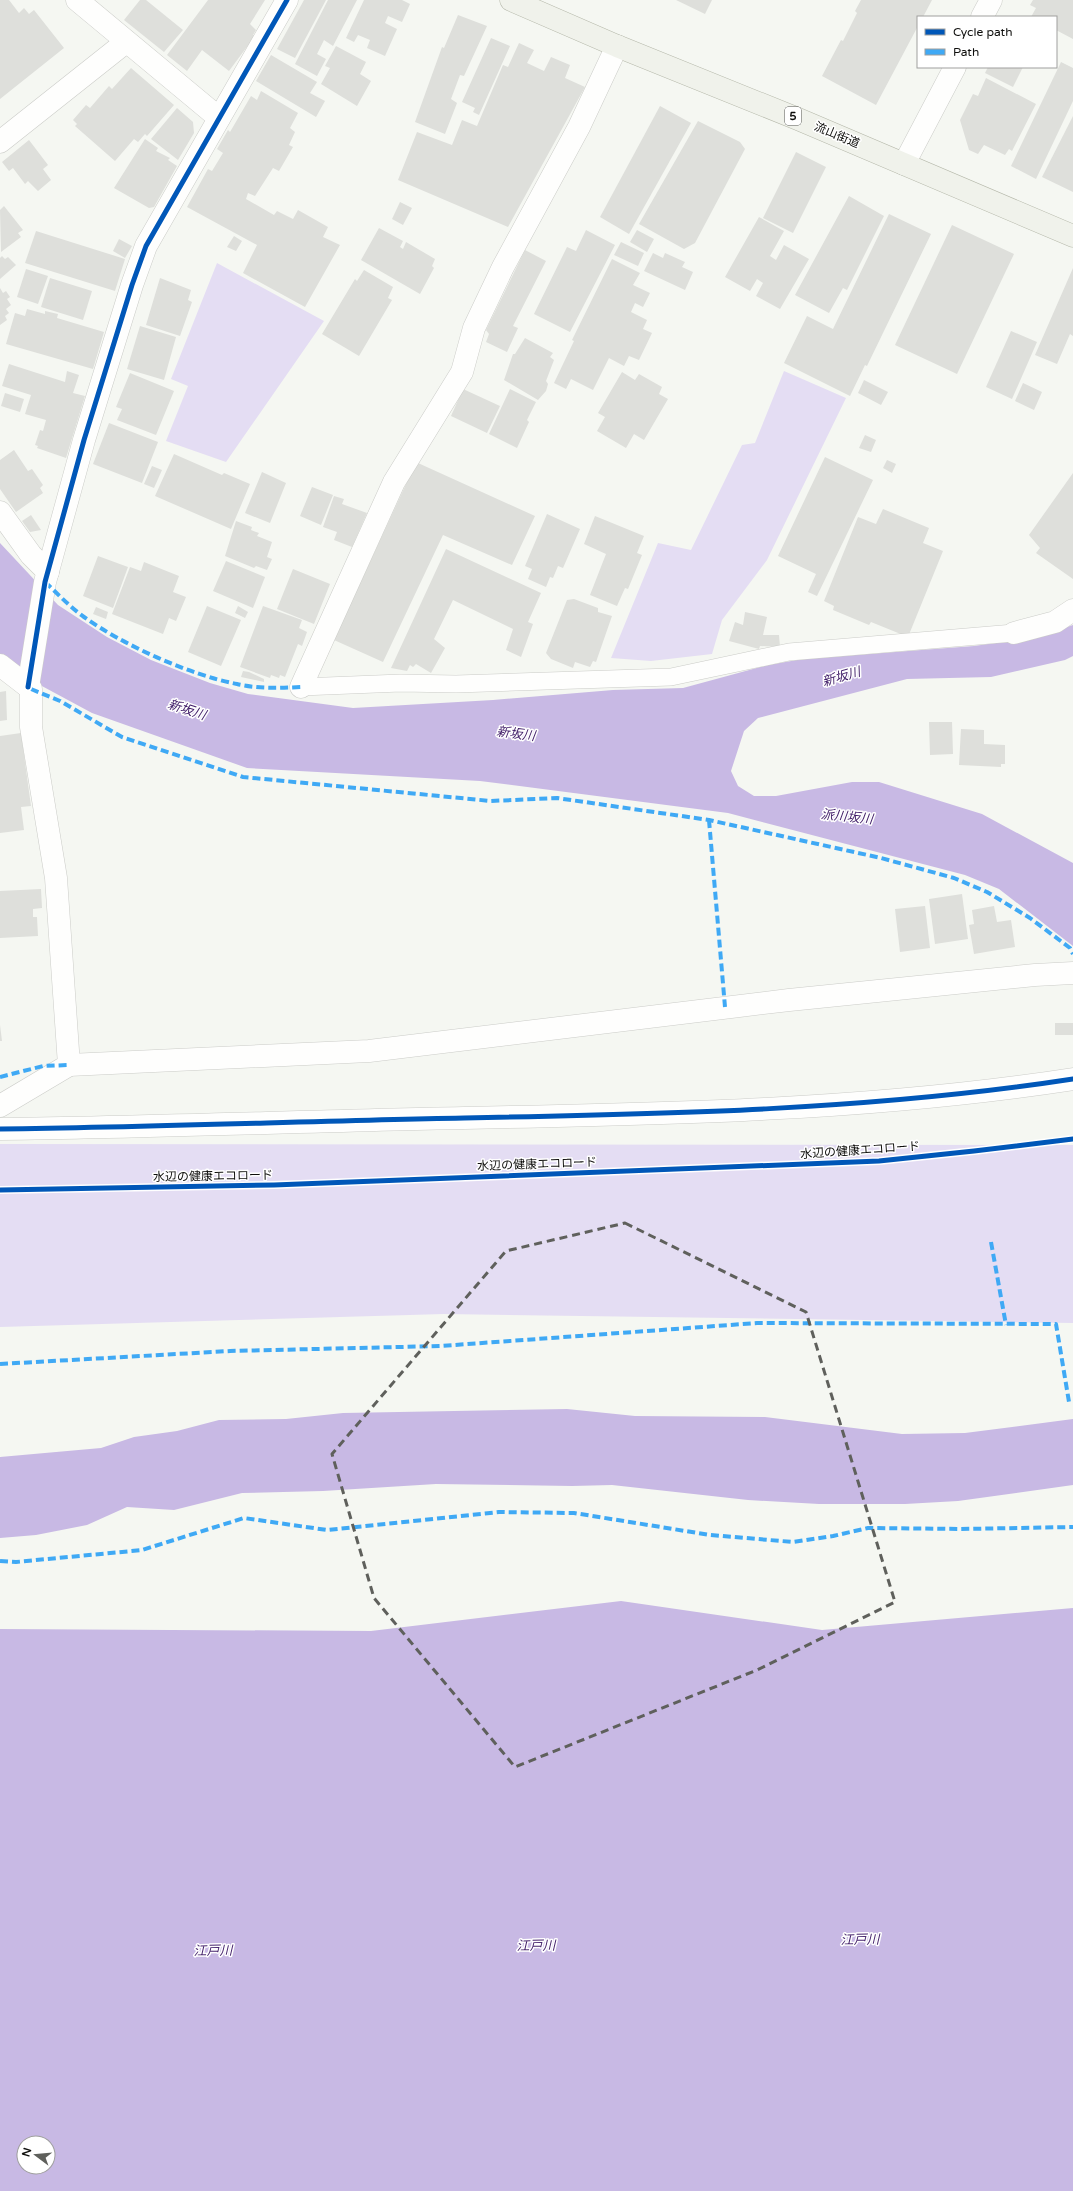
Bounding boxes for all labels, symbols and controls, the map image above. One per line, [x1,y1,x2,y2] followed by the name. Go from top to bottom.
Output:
[917,16,1057,68] legend
[953,25,1012,39] text: Cycle path
[953,45,979,59] text: Path
[785,107,801,125] road number: 5
[812,119,862,151] street label: 流山街道
[820,663,864,690] water label: 新坂川
[166,696,210,724] water label: 新坂川
[496,724,538,745] water label: 新坂川
[820,806,876,828] water label: 派川坂川
[800,1139,920,1161] street label: 水辺の健康エコロード
[477,1155,597,1173] street label: 水辺の健康エコロード
[153,1168,273,1184] street label: 水辺の健康エコロード
[840,1932,882,1948] water label: 江戸川
[516,1938,558,1954] water label: 江戸川
[193,1943,235,1959] water label: 江戸川
[16,2135,56,2175] north arrow
[19,2146,34,2158] text: N

